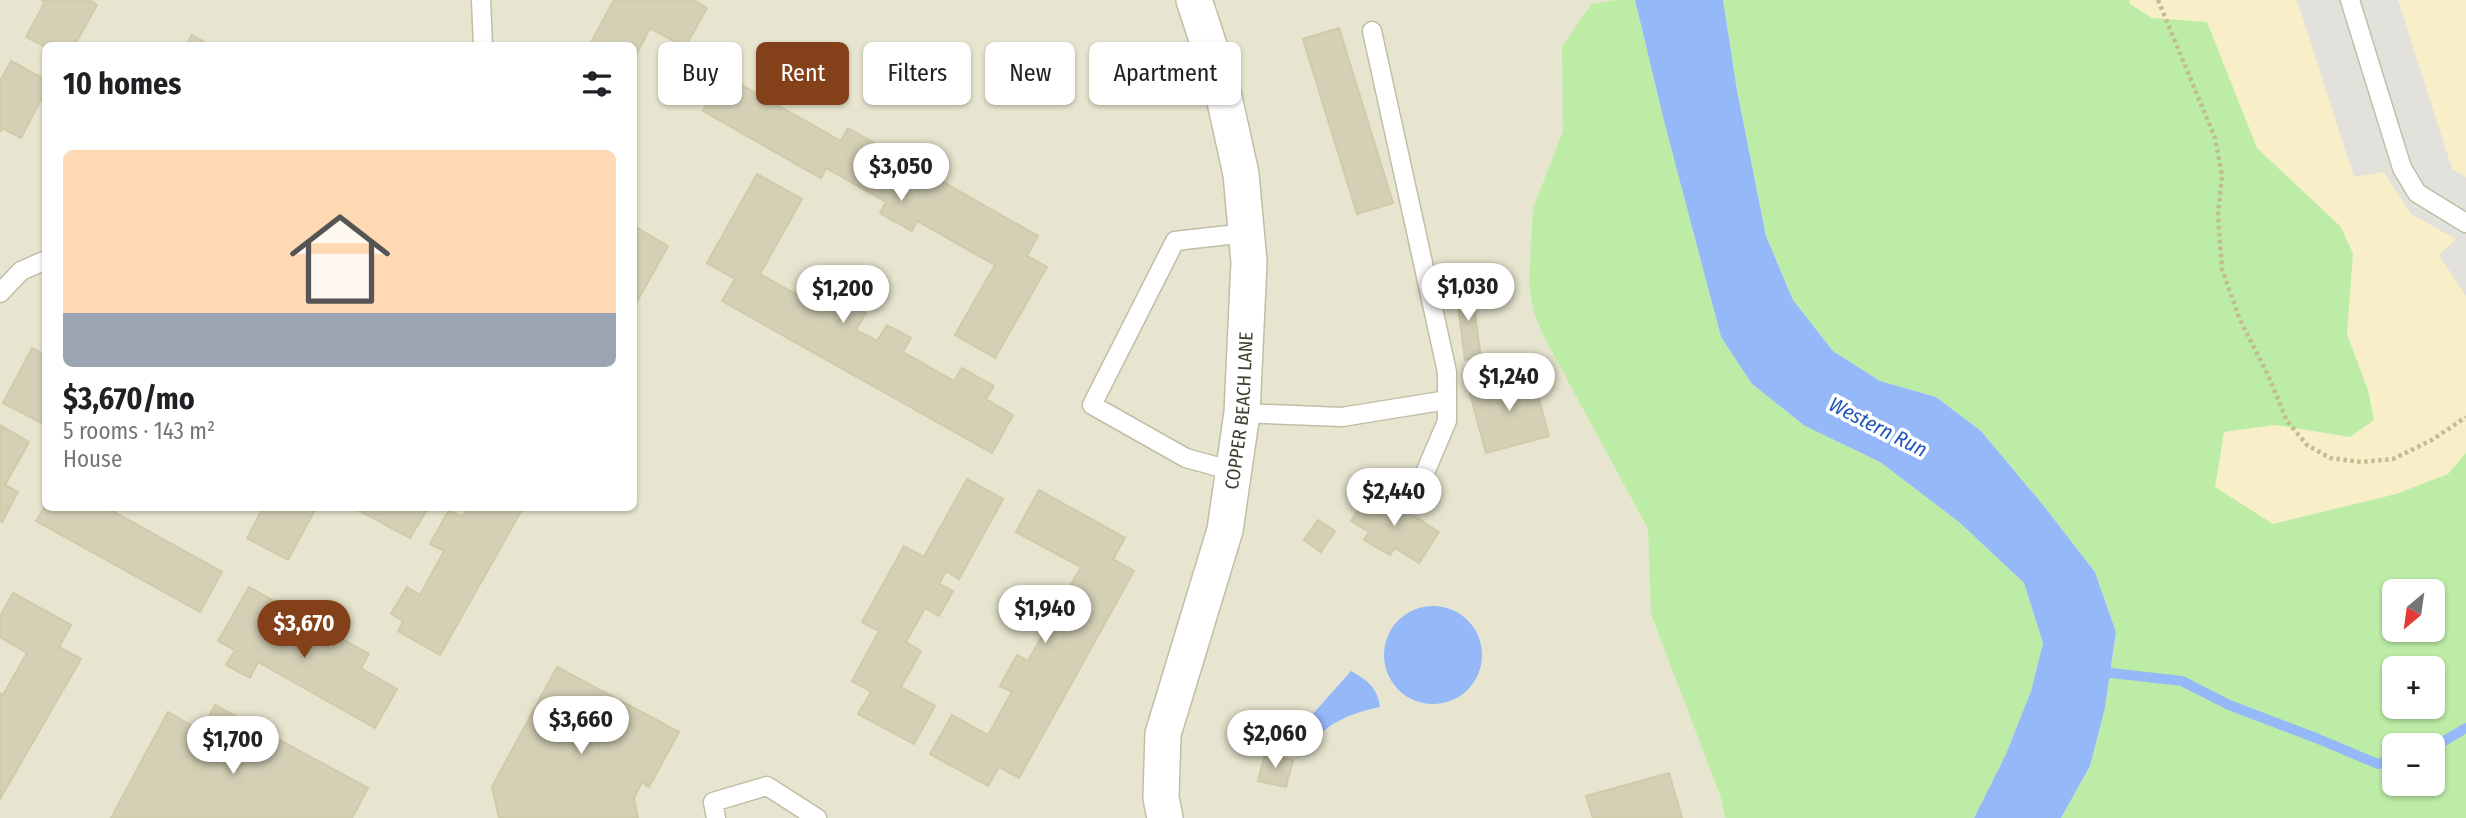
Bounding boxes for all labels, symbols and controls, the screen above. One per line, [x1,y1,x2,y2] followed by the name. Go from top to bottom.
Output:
[658,42,742,105] chip: Buy
[756,42,849,105] chip: Rent
[863,42,971,105] chip: Filters
[985,42,1075,105] chip: New
[1089,42,1241,105] chip: Apartment
[578,65,616,103] icon: filters
[63,66,181,102] text: 10 homes
[844,144,958,203] pin: $3,050
[869,152,933,180] text: $3,050
[277,196,403,322] icon: home
[1411,264,1525,323] pin: $1,030
[786,266,900,325] pin: $1,200
[1438,272,1499,300] text: $1,030
[812,274,874,302] text: $1,200
[1220,331,1258,491] street label: COPPER BEACH LANE
[1452,354,1566,413] pin: $1,240
[1479,362,1539,390] text: $1,240
[63,381,195,417] text: $3,670/mo
[1824,391,1932,463] water label: Western Run
[63,417,215,445] text: 5 rooms · 143 m²
[63,445,122,473] text: House
[1337,468,1451,528] pin: $2,440
[1363,477,1425,505] text: $2,440
[2382,579,2445,642] north arrow
[2382,579,2445,796] map controls
[988,586,1102,645] pin: $1,940
[1014,594,1076,622] text: $1,940
[247,600,361,660] pin: $3,670
[273,609,335,637] text: $3,670
[2382,656,2445,719] button: +
[524,696,638,756] pin: $3,660
[549,705,613,733] text: $3,660
[1218,710,1332,770] pin: $2,060
[176,716,290,776] pin: $1,700
[1243,719,1307,747] text: $2,060
[203,725,263,753] text: $1,700
[2382,733,2445,796] button: −

